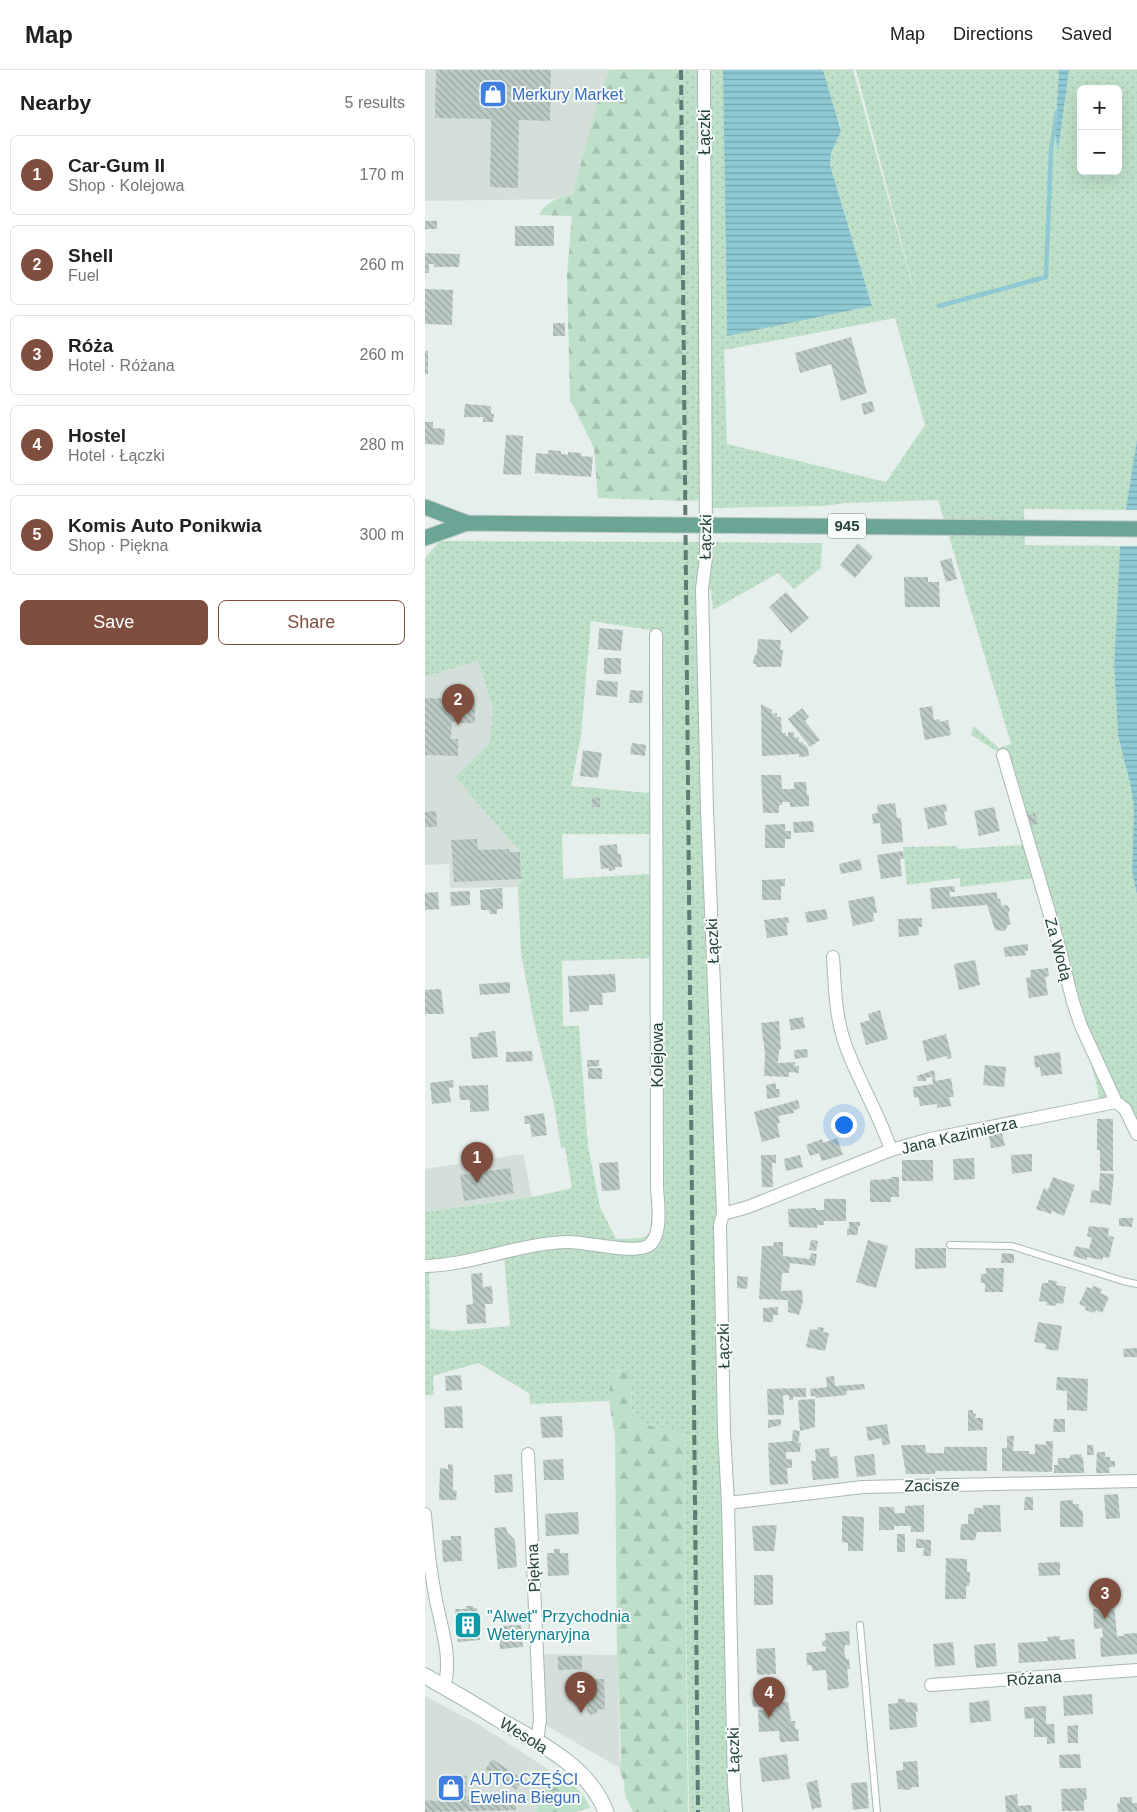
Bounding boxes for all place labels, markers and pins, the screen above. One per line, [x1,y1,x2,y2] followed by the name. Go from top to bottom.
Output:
[478,79,508,109] shop icon: Merkury Market
[512,86,624,103] place label: Merkury Market
[442,684,474,725] pin: 2
[461,1142,493,1183] pin: 1
[1089,1578,1121,1619] pin: 3
[487,1608,630,1643] place label: "Alwet" Przychodnia Weterynaryjna
[453,1610,483,1640] building icon: "Alwet" Przychodnia Weterynaryjna
[565,1672,597,1713] pin: 5
[753,1677,785,1718] pin: 4
[470,1770,580,1806] place label: AUTO-CZĘŚCI Ewelina Biegun
[436,1773,466,1803] shop icon: AUTO-CZĘŚCI Ewelina Biegun

